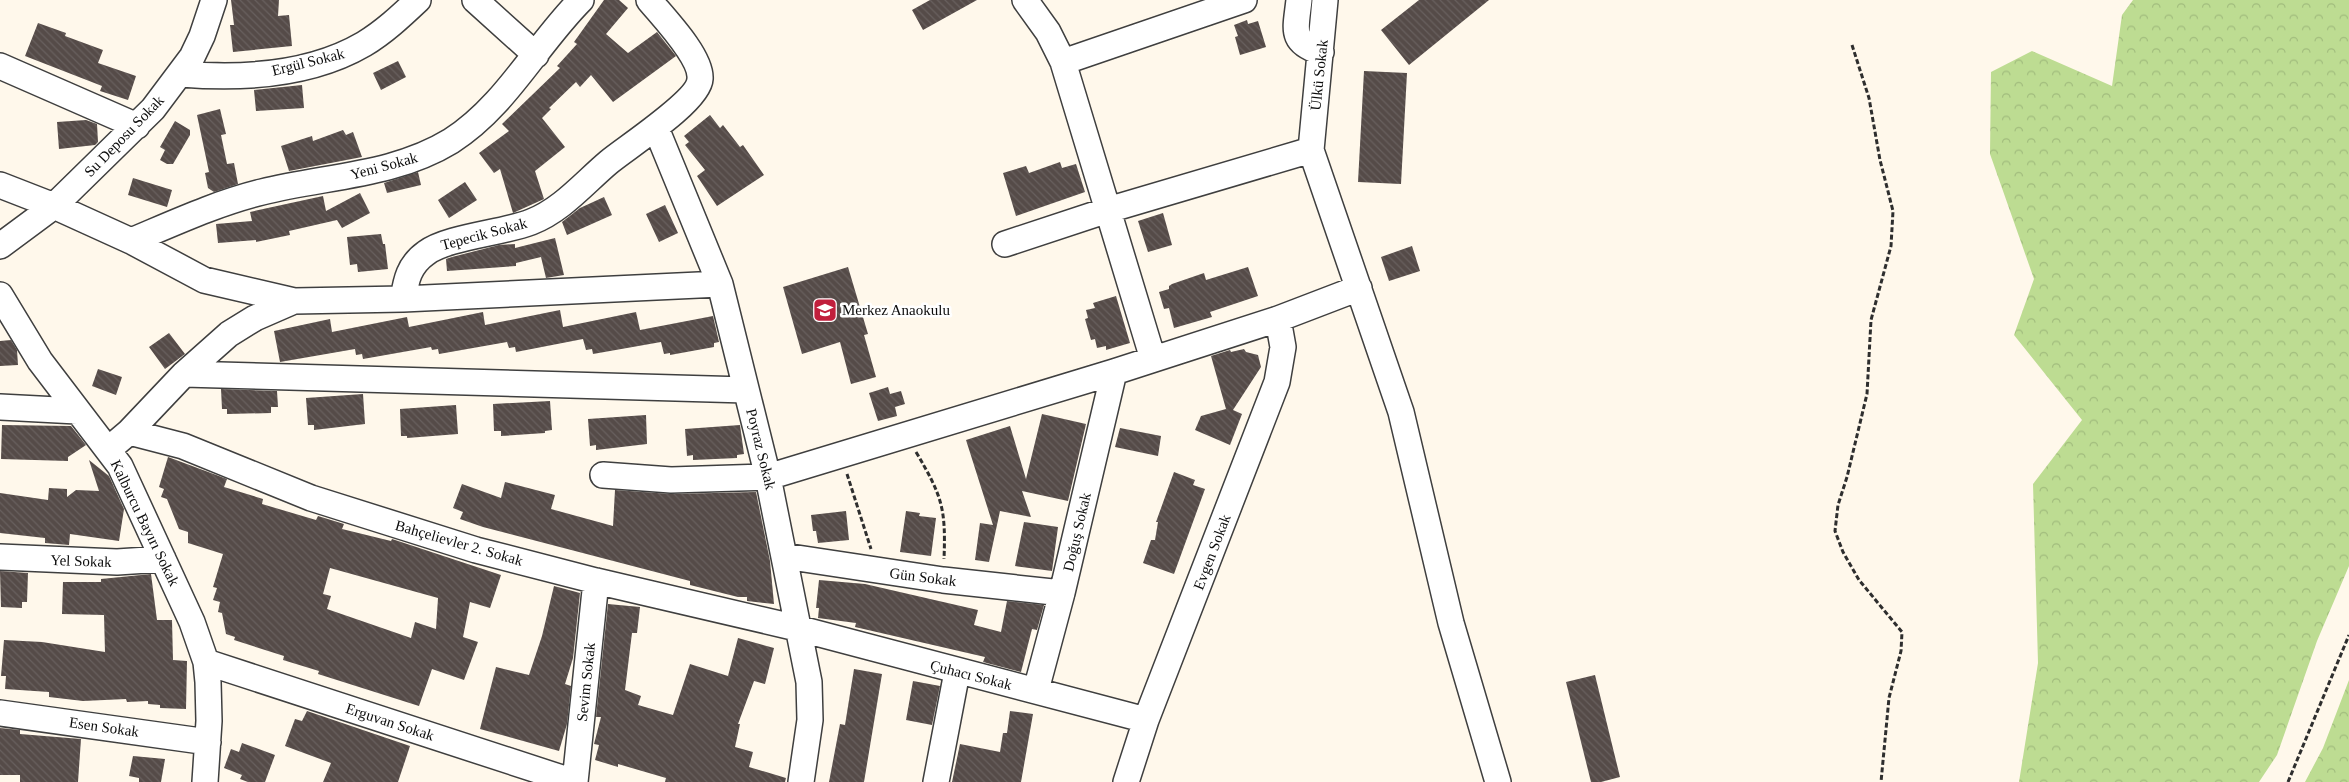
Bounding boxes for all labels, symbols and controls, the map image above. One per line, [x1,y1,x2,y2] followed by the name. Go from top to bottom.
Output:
[1307,38,1331,111] street label: Ülkü Sokak
[270,45,346,79] street label: Ergül Sokak
[81,92,167,180] street label: Su Deposu Sokak
[349,149,420,183] street label: Yeni Sokak
[439,215,529,253] street label: Tepecik Sokak
[812,297,838,323] school or university icon: Merkez Anaokulu
[842,302,950,318] place label: Merkez Anaokulu
[743,407,779,492] street label: Poyraz Sokak
[107,457,183,589] street label: Kalburcu Bayırı Sokak
[1060,491,1094,573] street label: Doğuş Sokak
[1190,512,1234,592] street label: Evgen Sokak
[393,517,525,569] street label: Bahçelievler 2. Sokak
[50,552,112,570] street label: Yel Sokak
[889,565,958,589] street label: Gün Sokak
[574,641,598,722] street label: Sevim Sokak
[928,657,1014,693] street label: Çuhacı Sokak
[344,700,437,744] street label: Erguvan Sokak
[68,714,140,740] street label: Esen Sokak

